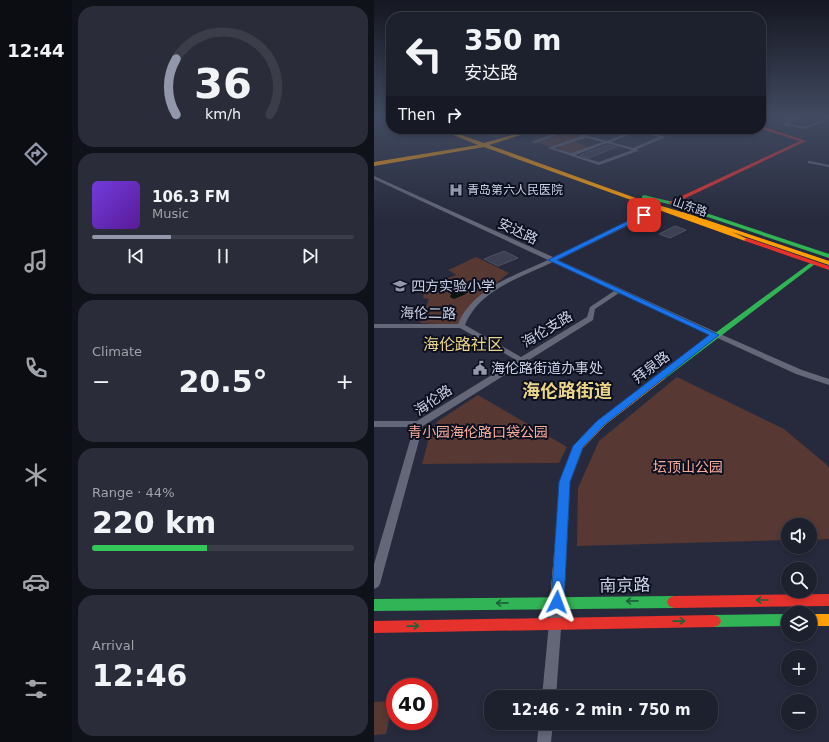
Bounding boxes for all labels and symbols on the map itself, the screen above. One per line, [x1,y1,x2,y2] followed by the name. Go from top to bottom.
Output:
[448,182,464,198] hospital icon: 青岛第六人民医院
[467,183,563,197] place label: 青岛第六人民医院
[671,195,709,219] street label: 山东路
[627,198,661,232] pin
[496,215,540,247] street label: 安达路
[392,278,408,294] school or university icon: 四方实验小学
[411,278,495,294] place label: 四方实验小学
[400,305,456,321] street label: 海伦二路
[519,308,575,350] street label: 海伦支路
[423,335,503,354] district label: 海伦路社区
[629,348,673,386] street label: 拜泉路
[472,360,488,376] public building icon: 海伦路街道办事处
[491,360,603,376] place label: 海伦路街道办事处
[522,380,612,401] district label: 海伦路街道
[411,382,455,418] street label: 海伦路
[408,424,548,440] park label: 青小园海伦路口袋公园
[653,459,723,475] park label: 坛顶山公园
[599,575,651,595] street label: 南京路
[536,581,578,623] position arrow
[756,596,769,604] one-way arrow
[626,597,639,605] one-way arrow
[496,599,509,607] one-way arrow
[672,618,685,625] one-way arrow
[406,622,419,630] one-way arrow
[386,678,438,730] speed limit sign: 40

